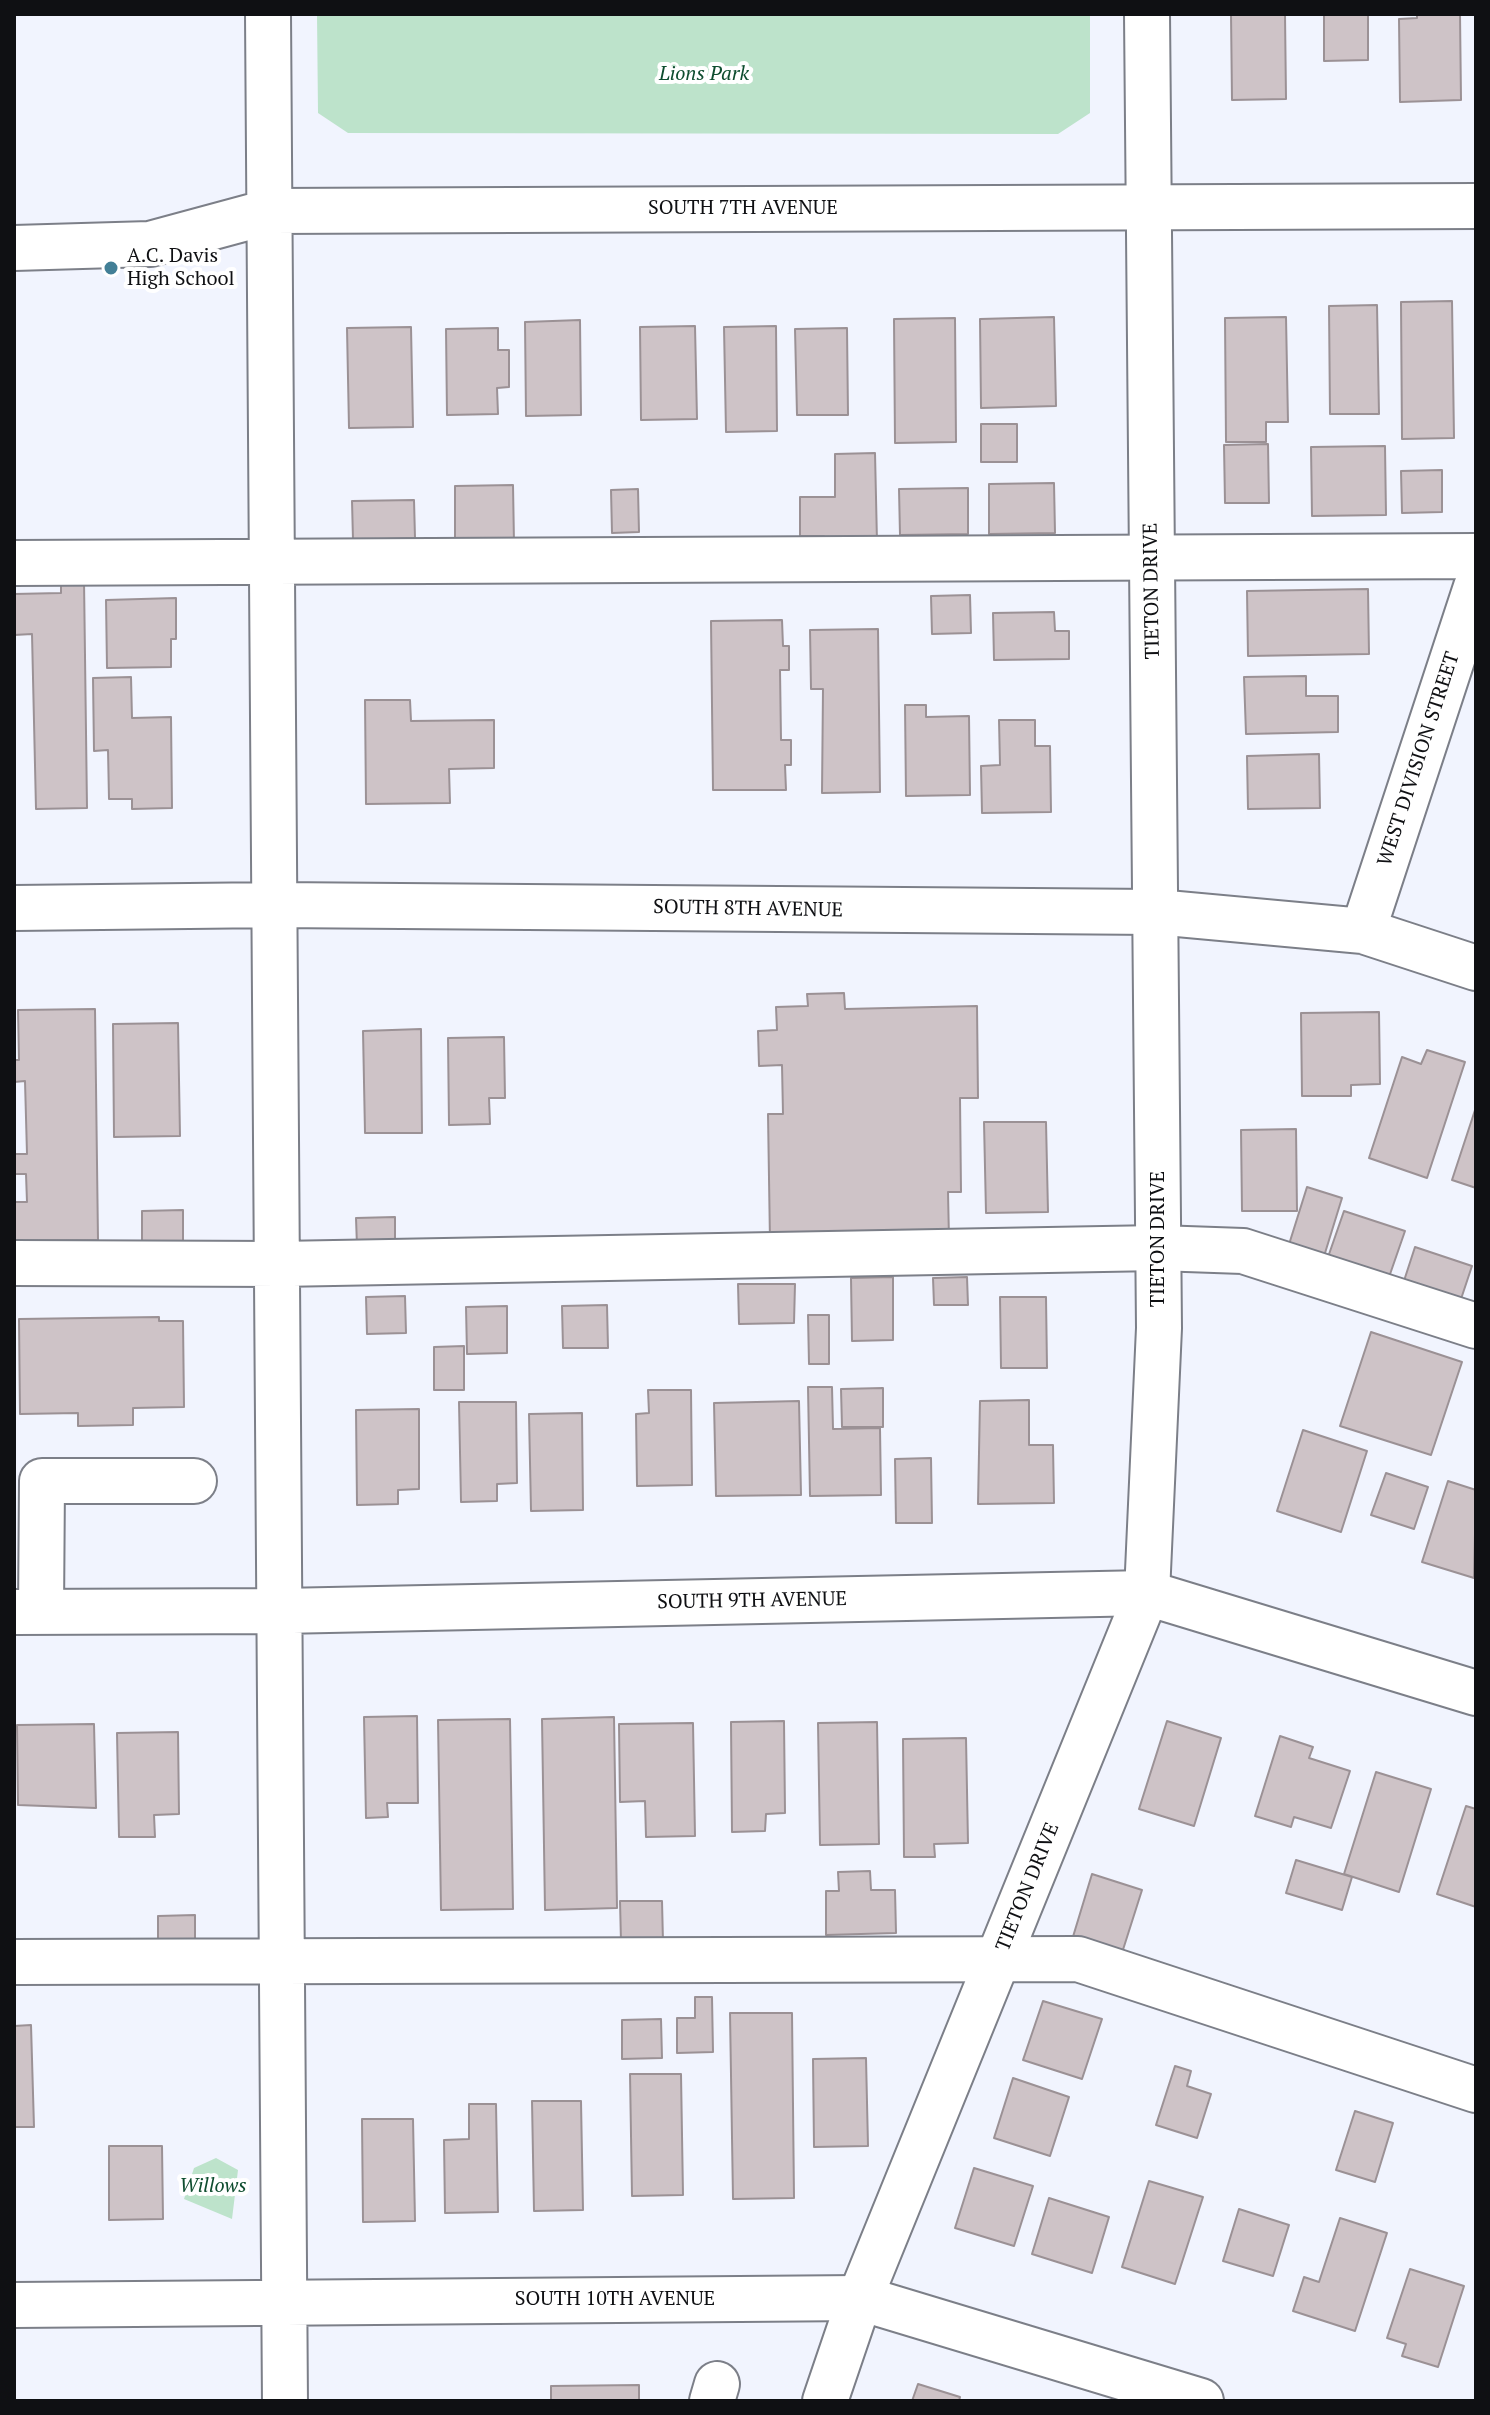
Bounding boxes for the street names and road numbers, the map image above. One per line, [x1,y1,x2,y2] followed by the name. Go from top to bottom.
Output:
[648,196,838,220] street label: SOUTH 7TH AVENUE
[1139,523,1165,659] street label: TIETON DRIVE
[1373,649,1465,869] street label: WEST DIVISION STREET
[653,895,843,923] street label: SOUTH 8TH AVENUE
[1146,1171,1170,1307] street label: TIETON DRIVE
[657,1587,847,1615] street label: SOUTH 9TH AVENUE
[991,1819,1065,1955] street label: TIETON DRIVE
[515,2287,715,2311] street label: SOUTH 10TH AVENUE

